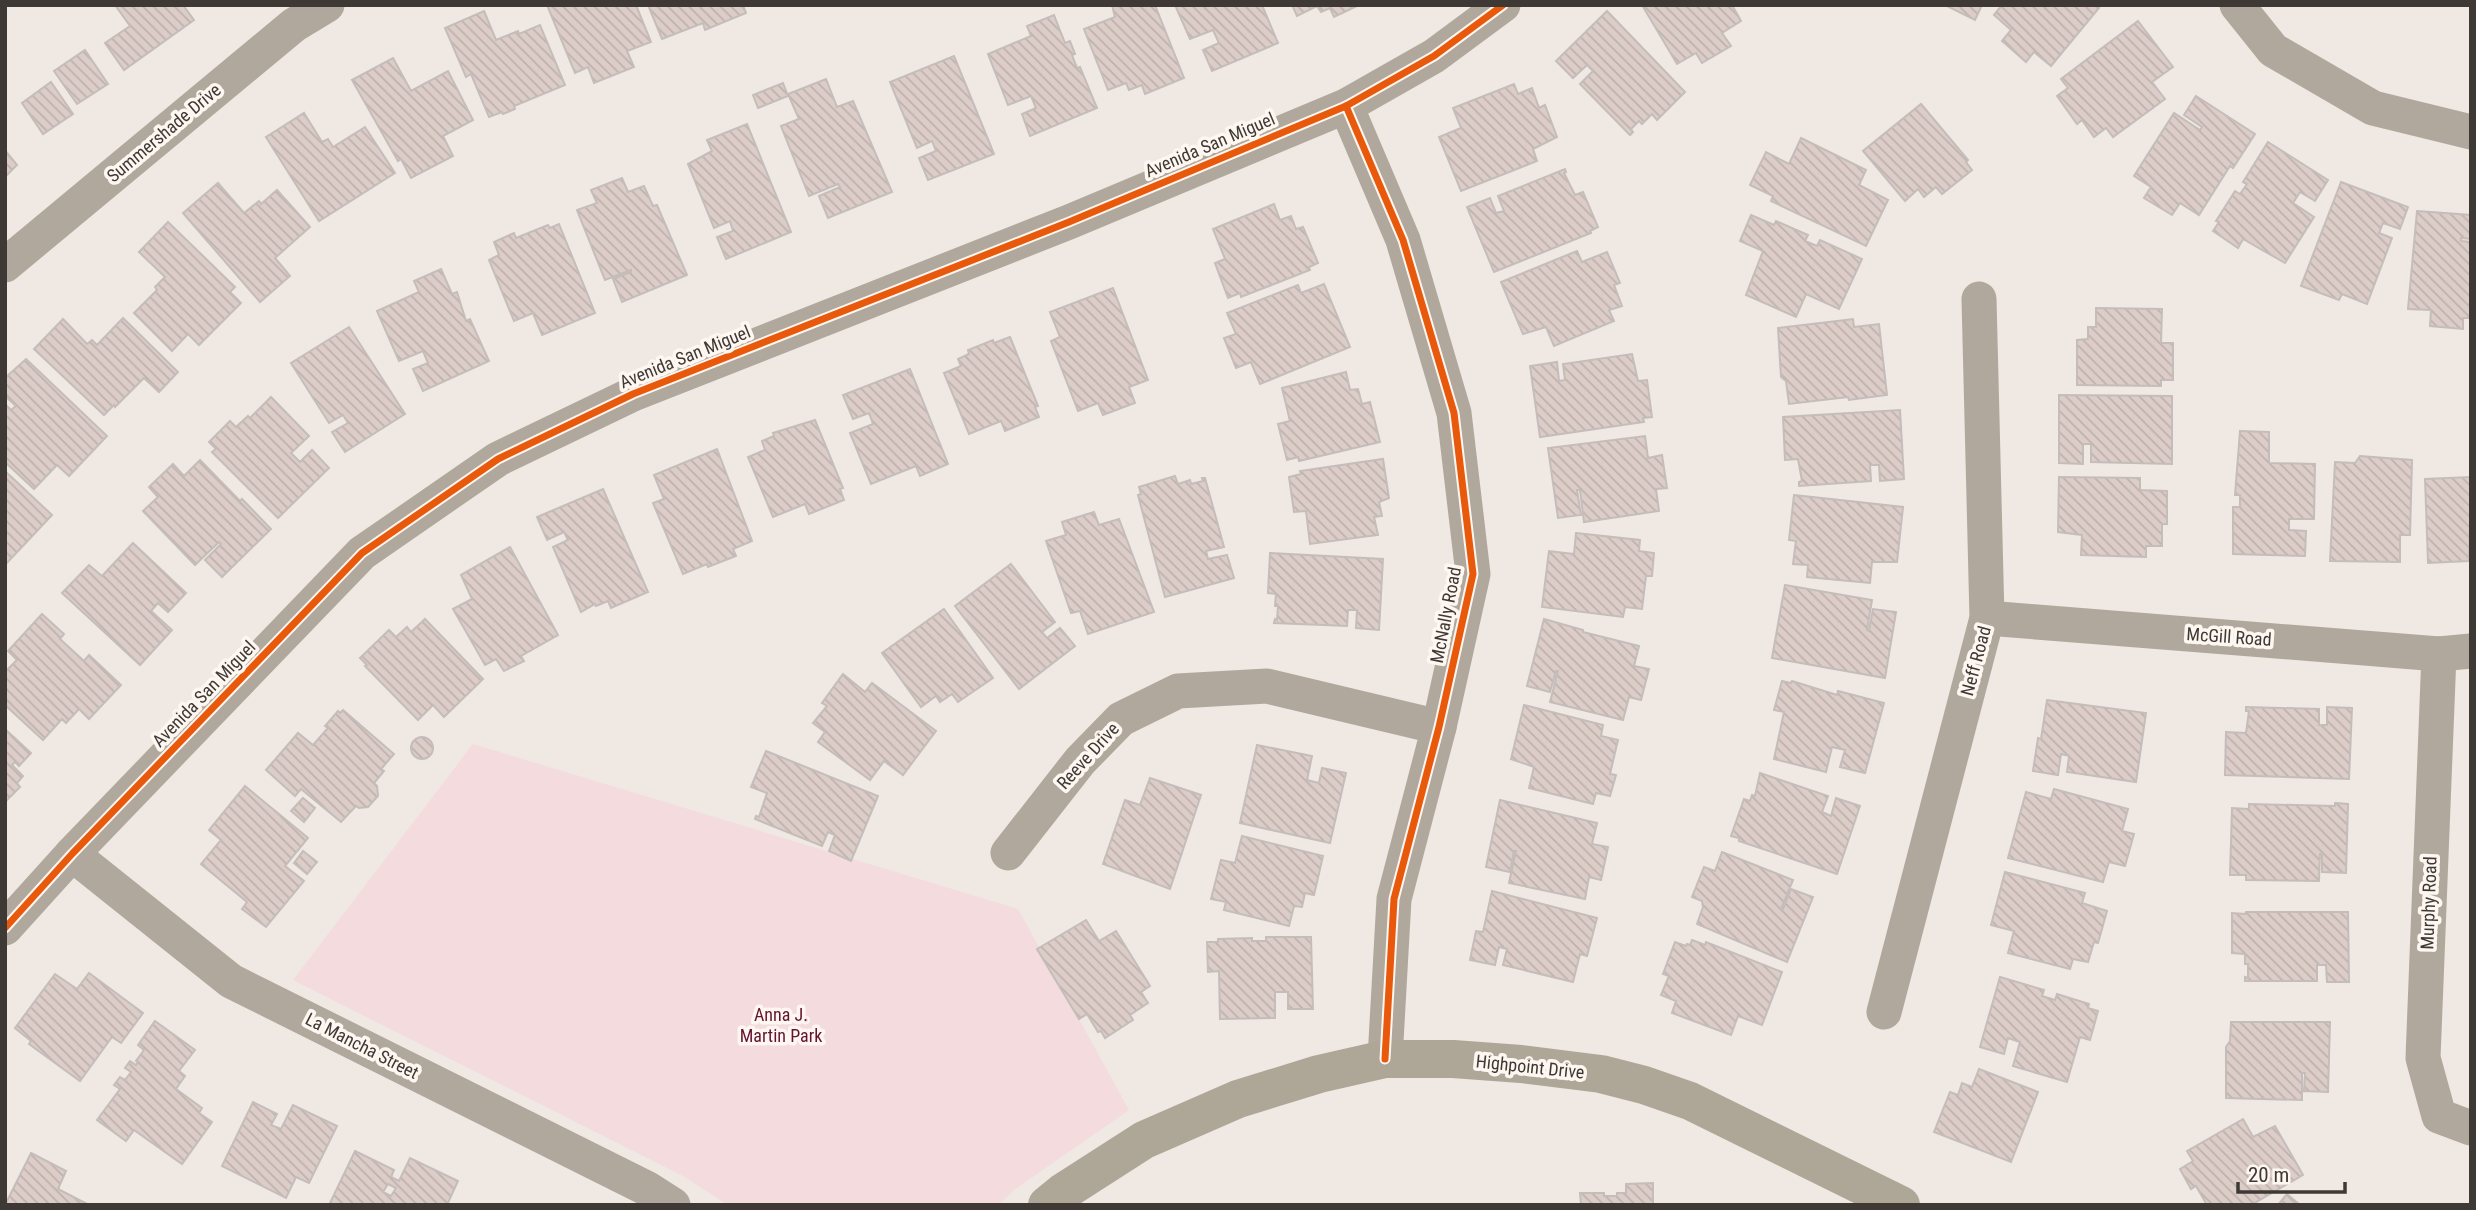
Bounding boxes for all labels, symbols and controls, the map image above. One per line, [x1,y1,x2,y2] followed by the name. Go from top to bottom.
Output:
[103,79,225,186] street label: Summershade Drive
[1142,108,1278,181] street label: Avenida San Miguel
[616,321,753,392] street label: Avenida San Miguel
[1426,565,1465,665] street label: McNally Road
[2186,623,2272,650] street label: McGill Road
[1956,624,1995,698] street label: Neff Road
[148,636,260,751] street label: Avenida San Miguel
[1052,718,1123,793] street label: Reeve Drive
[2416,856,2441,950] street label: Murphy Road
[740,1004,822,1046] park label: Anna J. Martin Park
[302,1008,422,1083] street label: La Mancha Street
[1475,1050,1585,1083] street label: Highpoint Drive
[2238,1150,2345,1194] scale bar
[2248,1163,2289,1187] text: 20 m

